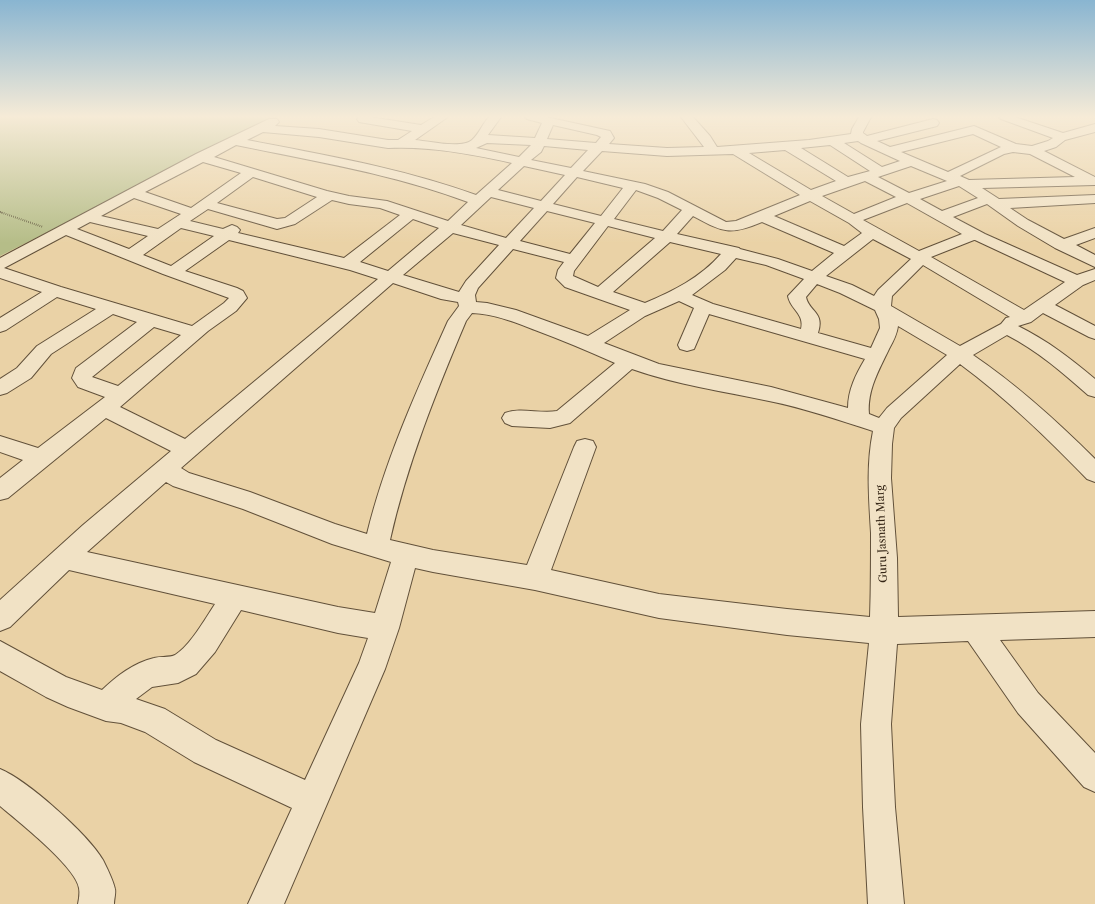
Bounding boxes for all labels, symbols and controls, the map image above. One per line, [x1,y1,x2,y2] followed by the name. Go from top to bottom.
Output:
[874,485,890,583] street label: Guru Jasnath Marg

